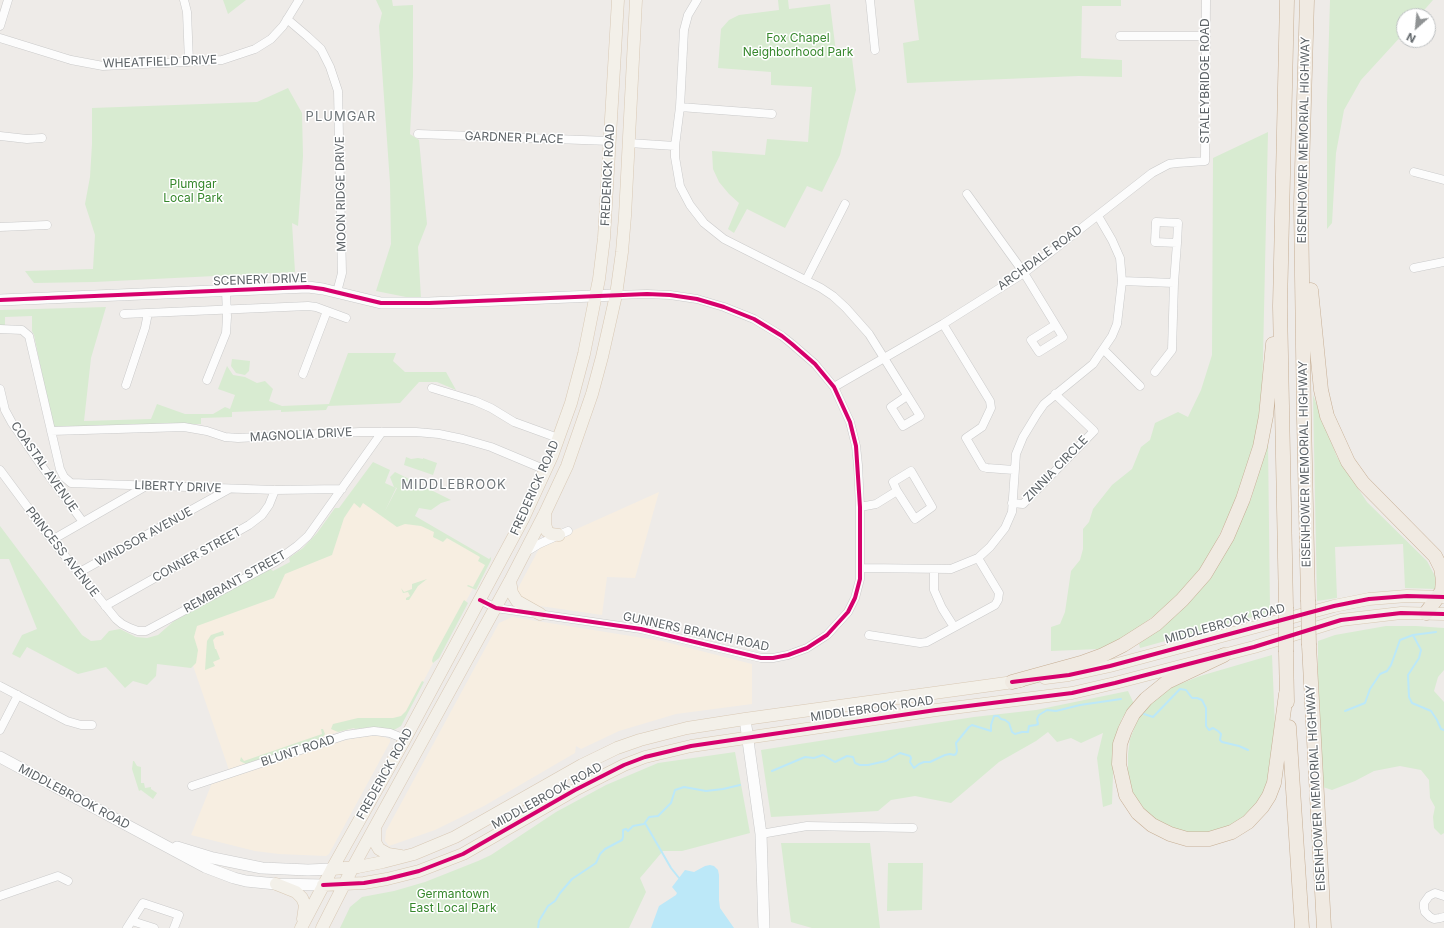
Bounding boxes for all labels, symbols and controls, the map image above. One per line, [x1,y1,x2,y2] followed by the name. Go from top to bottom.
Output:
[1396,8,1436,48] north arrow
[1198,18,1212,144] street label: STALEYBRIDGE ROAD
[1404,30,1418,46] text: N
[743,31,853,59] park label: Fox Chapel Neighborhood Park
[1295,37,1313,243] street label: EISENHOWER MEMORIAL HIGHWAY
[103,53,217,71] street label: WHEATFIELD DRIVE
[306,109,376,125] district label: PLUMGAR
[598,123,618,227] street label: FREDERICK ROAD
[464,129,564,147] street label: GARDNER PLACE
[333,136,349,252] street label: MOON RIDGE DRIVE
[163,177,223,205] park label: Plumgar Local Park
[995,222,1085,294] street label: ARCHDALE ROAD
[213,271,307,289] street label: SCENERY DRIVE
[1296,361,1314,567] street label: EISENHOWER MEMORIAL HIGHWAY
[7,419,81,515] street label: COASTAL AVENUE
[249,425,353,445] street label: MAGNOLIA DRIVE
[1021,433,1091,505] street label: ZINNIA CIRCLE
[508,438,562,538] street label: FREDERICK ROAD
[401,477,507,493] district label: MIDDLEBROOK
[134,478,222,496] street label: LIBERTY DRIVE
[22,504,102,600] street label: PRINCESS AVENUE
[93,504,195,570] street label: WINDSOR AVENUE
[150,525,244,585] street label: CONNER STREET
[181,548,289,616] street label: REMBRANT STREET
[1163,601,1287,647] street label: MIDDLEBROOK ROAD
[621,609,771,655] street label: GUNNERS BRANCH ROAD
[1303,684,1329,892] street label: EISENHOWER MEMORIAL HIGHWAY
[810,693,934,725] street label: MIDDLEBROOK ROAD
[354,726,416,822] street label: FREDERICK ROAD
[259,732,337,770] street label: BLUNT ROAD
[489,760,605,832] street label: MIDDLEBROOK ROAD
[16,761,132,833] street label: MIDDLEBROOK ROAD
[409,887,497,915] park label: Germantown East Local Park

